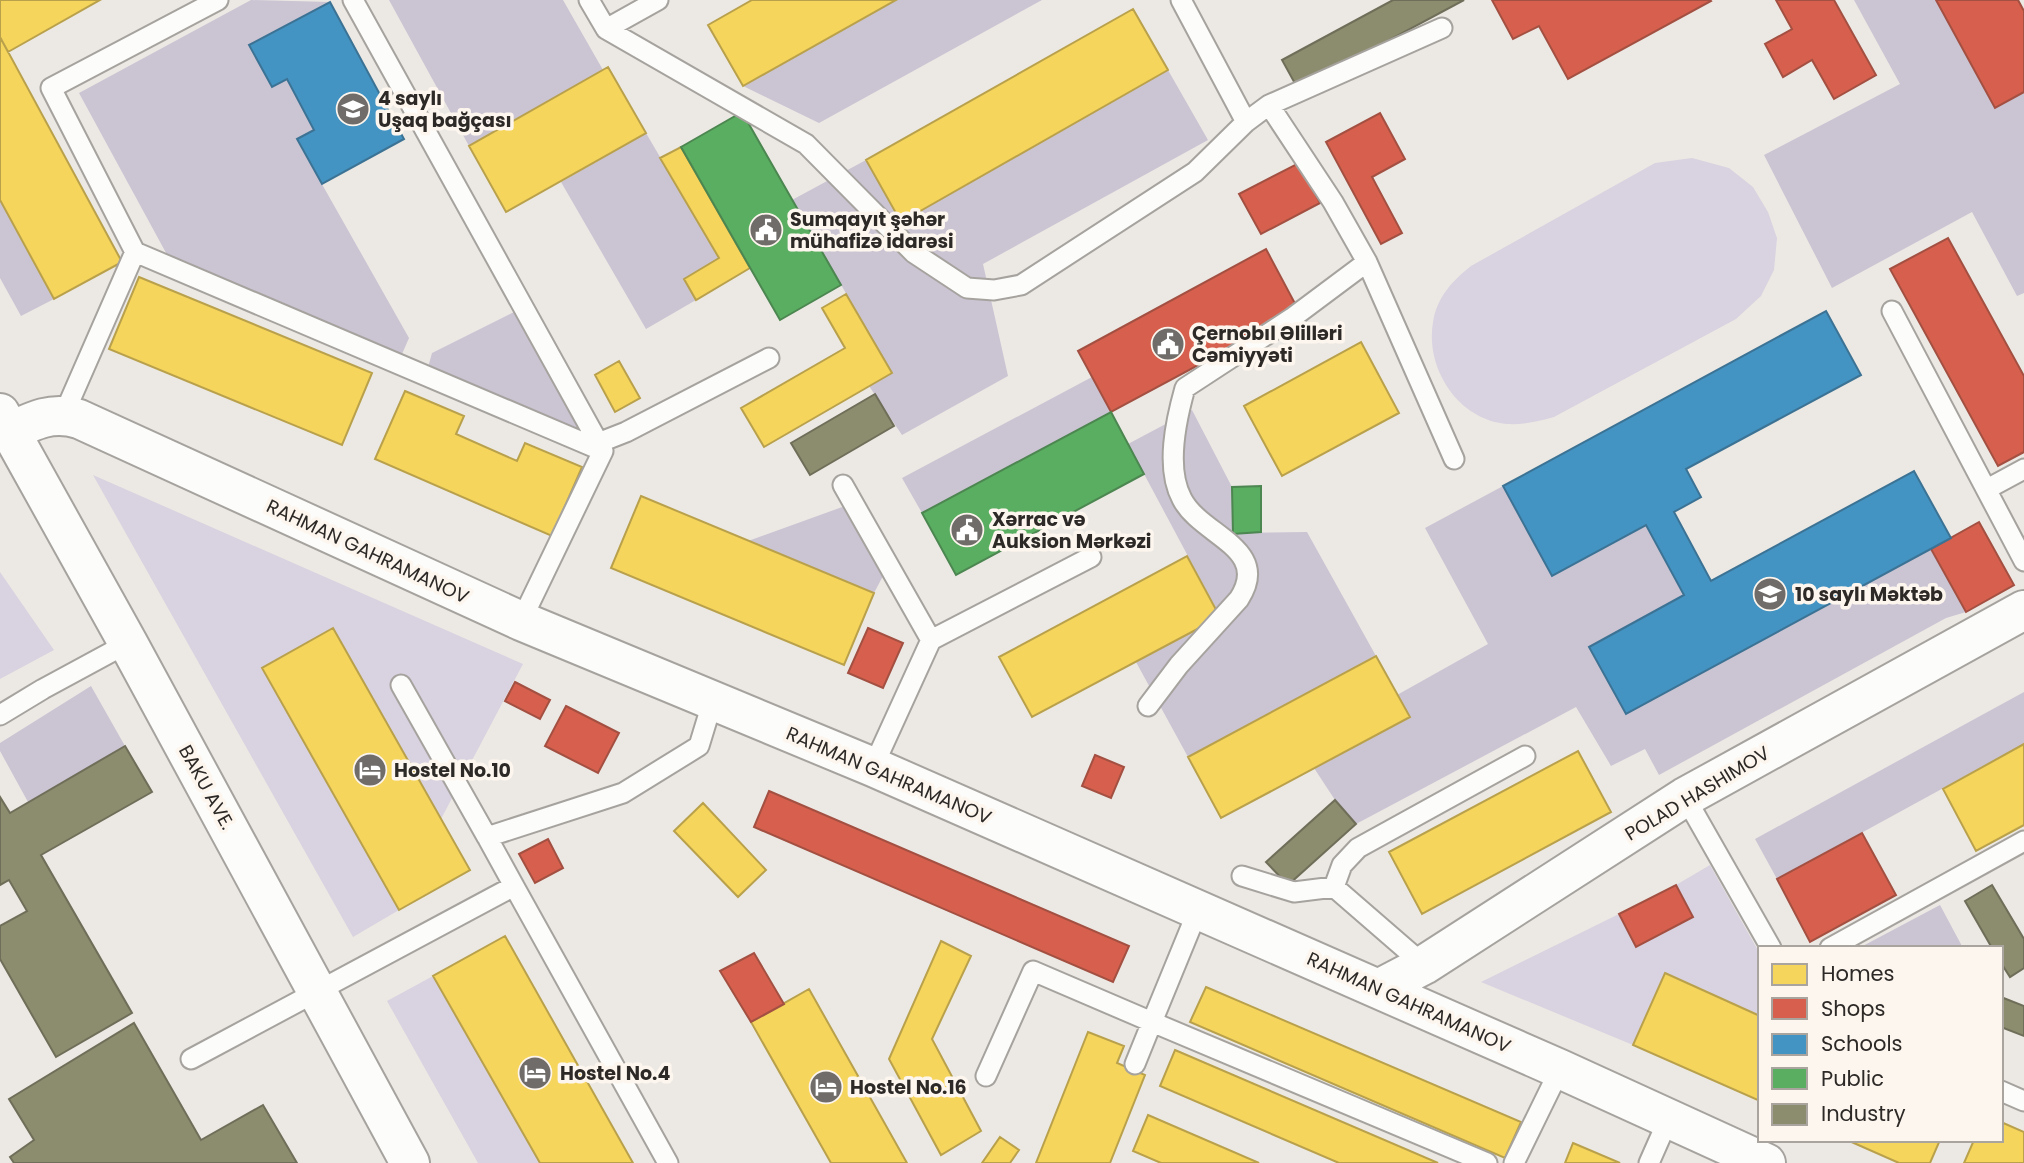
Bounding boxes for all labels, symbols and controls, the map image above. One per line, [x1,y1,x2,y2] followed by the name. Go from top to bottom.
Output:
[378,85,512,134] place label: 4 saylı Uşaq bağçası
[334,90,372,128] school or university icon: 4 saylı Uşaq bağçası
[790,206,954,255] place label: Sumqayıt şəhər mühafizə idarəsi
[747,211,785,249] public building icon: Sumqayıt şəhər mühafizə idarəsi
[1192,320,1343,369] place label: Çernobıl Əlilləri Cəmiyyəti
[1149,325,1187,363] public building icon: Çernobıl Əlilləri Cəmiyyəti
[262,493,474,610] street label: RAHMAN GAHRAMANOV
[992,506,1151,555] place label: Xərrac və Auksion Mərkəzi
[948,511,986,549] public building icon: Xərrac və Auksion Mərkəzi
[1751,575,1789,613] school or university icon: 10 saylı Məktəb
[1795,581,1943,608] place label: 10 saylı Məktəb
[782,720,996,831] street label: RAHMAN GAHRAMANOV
[1620,739,1775,847] street label: POLAD HASHIMOV
[172,740,241,835] street label: BAKU AVE.
[351,751,389,789] hotel icon: Hostel No.10
[394,757,511,784] place label: Hostel No.10
[1303,945,1515,1060] street label: RAHMAN GAHRAMANOV
[1758,946,2003,1142] legend
[1821,959,1895,988] text: Homes
[1821,994,1885,1023] text: Shops
[1821,1029,1903,1058] text: Schools
[516,1054,554,1092] hotel icon: Hostel No.4
[560,1060,670,1087] place label: Hostel No.4
[1821,1064,1884,1093] text: Public
[807,1068,845,1106] hotel icon: Hostel No.16
[850,1074,967,1101] place label: Hostel No.16
[1821,1099,1906,1128] text: Industry

